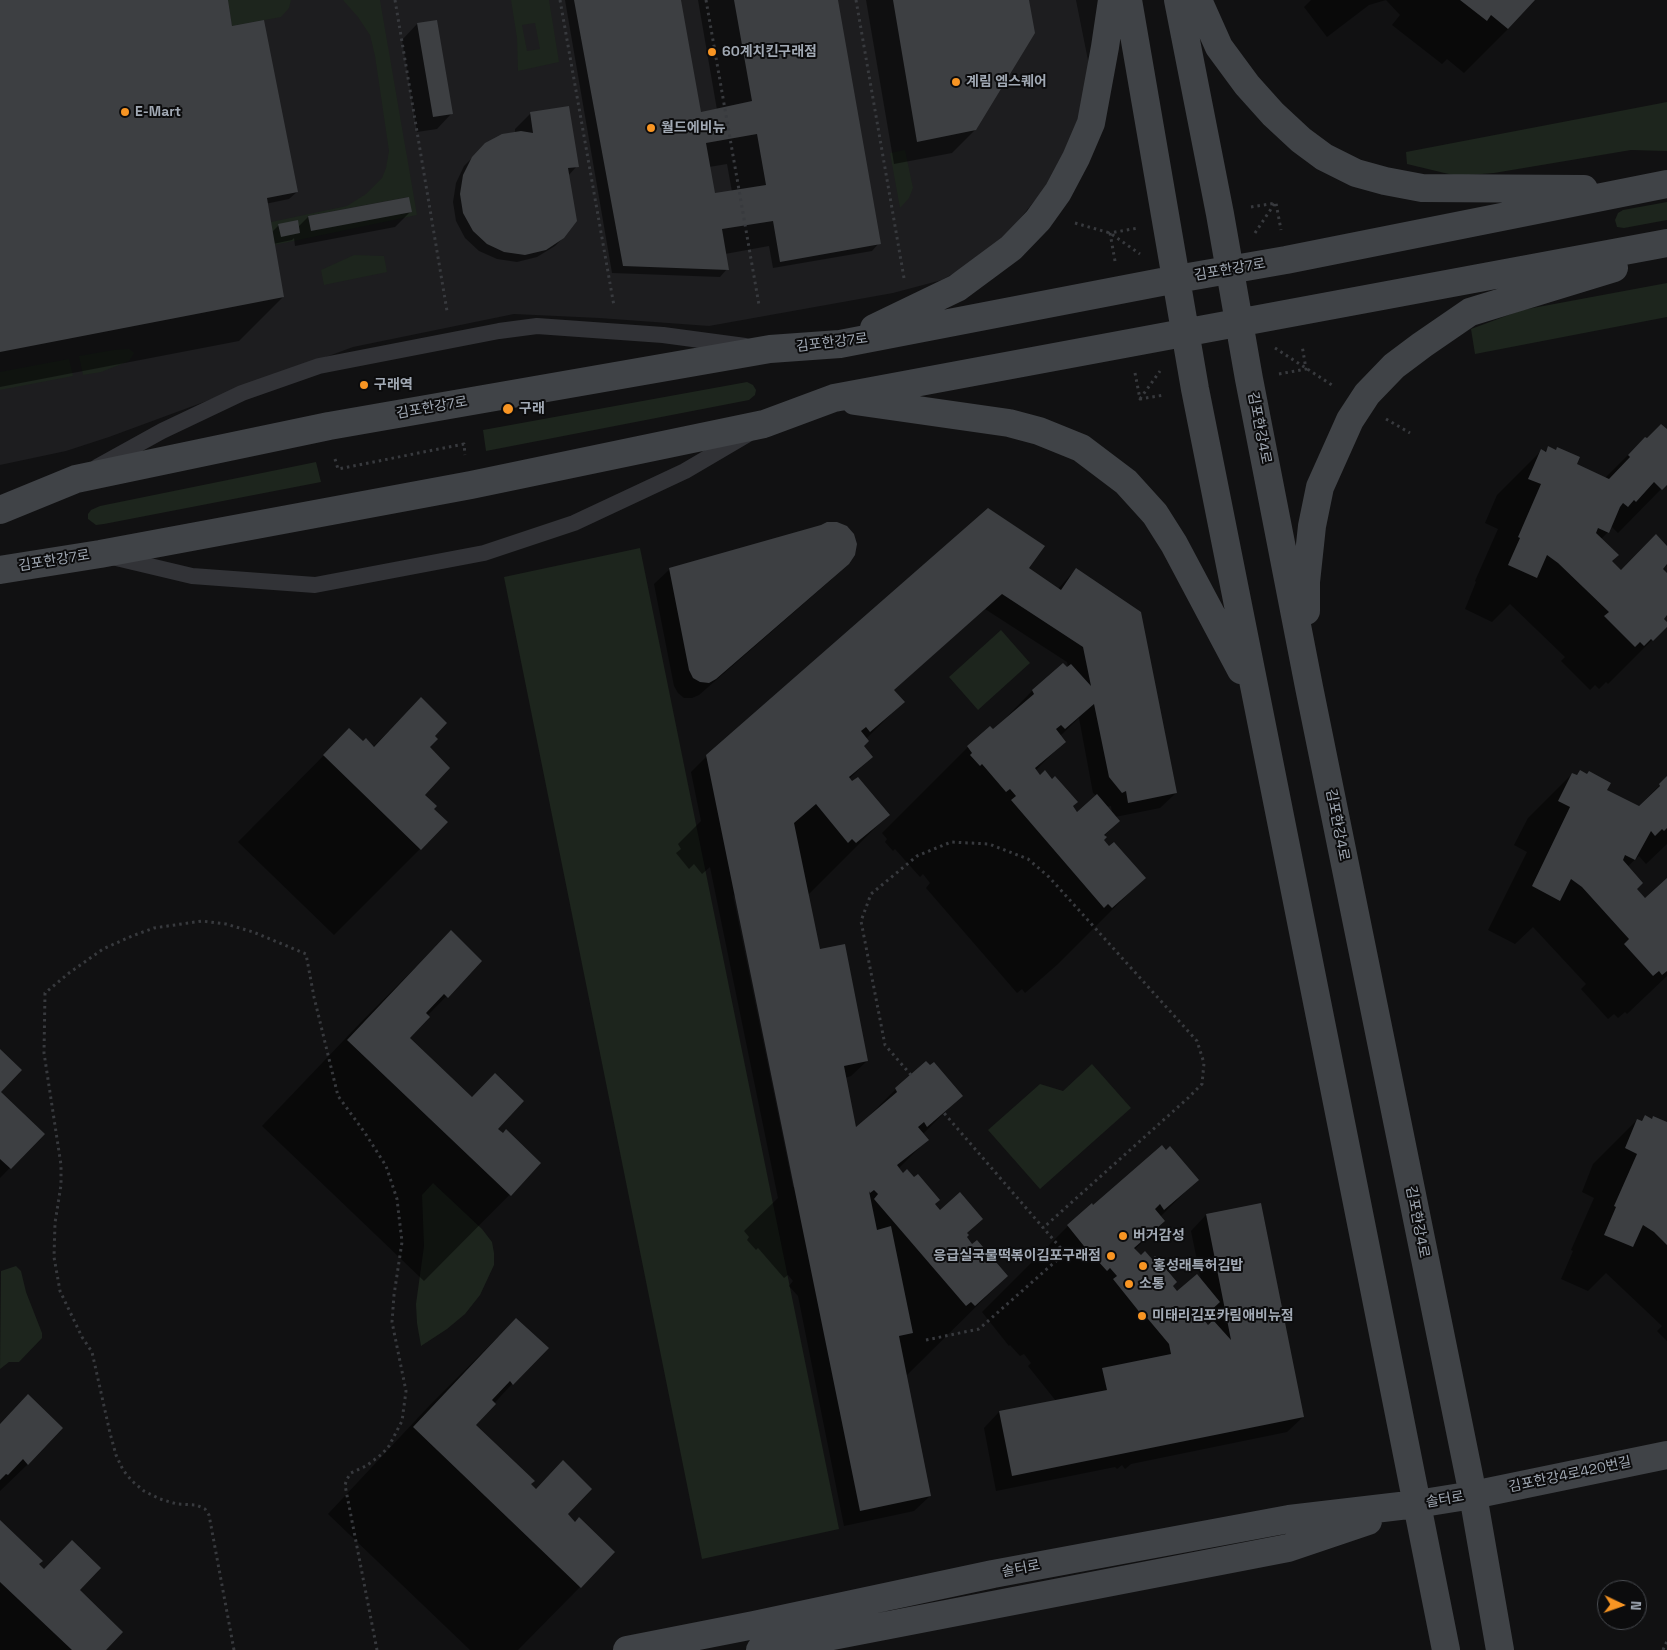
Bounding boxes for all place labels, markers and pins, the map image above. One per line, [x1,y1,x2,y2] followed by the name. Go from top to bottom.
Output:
[722,44,817,60] place label: 60계치킨구래점
[706,46,718,58] marker: 60계치킨구래점
[966,74,1047,90] place label: 계림 엠스퀘어
[950,76,962,88] marker: 계림 엠스퀘어
[135,104,181,120] place label: E-Mart
[119,106,131,118] marker: E-Mart
[661,120,725,136] place label: 월드에비뉴
[645,122,657,134] marker: 월드에비뉴
[374,377,413,393] place label: 구래역
[358,379,370,391] marker: 구래역
[519,401,545,417] place label: 구래
[501,402,515,416] marker: 구래
[1133,1228,1185,1244] place label: 버거감성
[1117,1230,1129,1242] marker: 버거감성
[934,1248,1101,1264] place label: 응급실국물떡볶이김포구래점
[1105,1250,1117,1262] marker: 응급실국물떡볶이김포구래점
[1153,1258,1243,1274] place label: 홍성래특허김밥
[1137,1260,1149,1272] marker: 홍성래특허김밥
[1139,1276,1165,1292] place label: 소통
[1123,1278,1135,1290] marker: 소통
[1152,1308,1294,1324] place label: 미태리김포카림애비뉴점
[1136,1310,1148,1322] marker: 미태리김포카림애비뉴점

